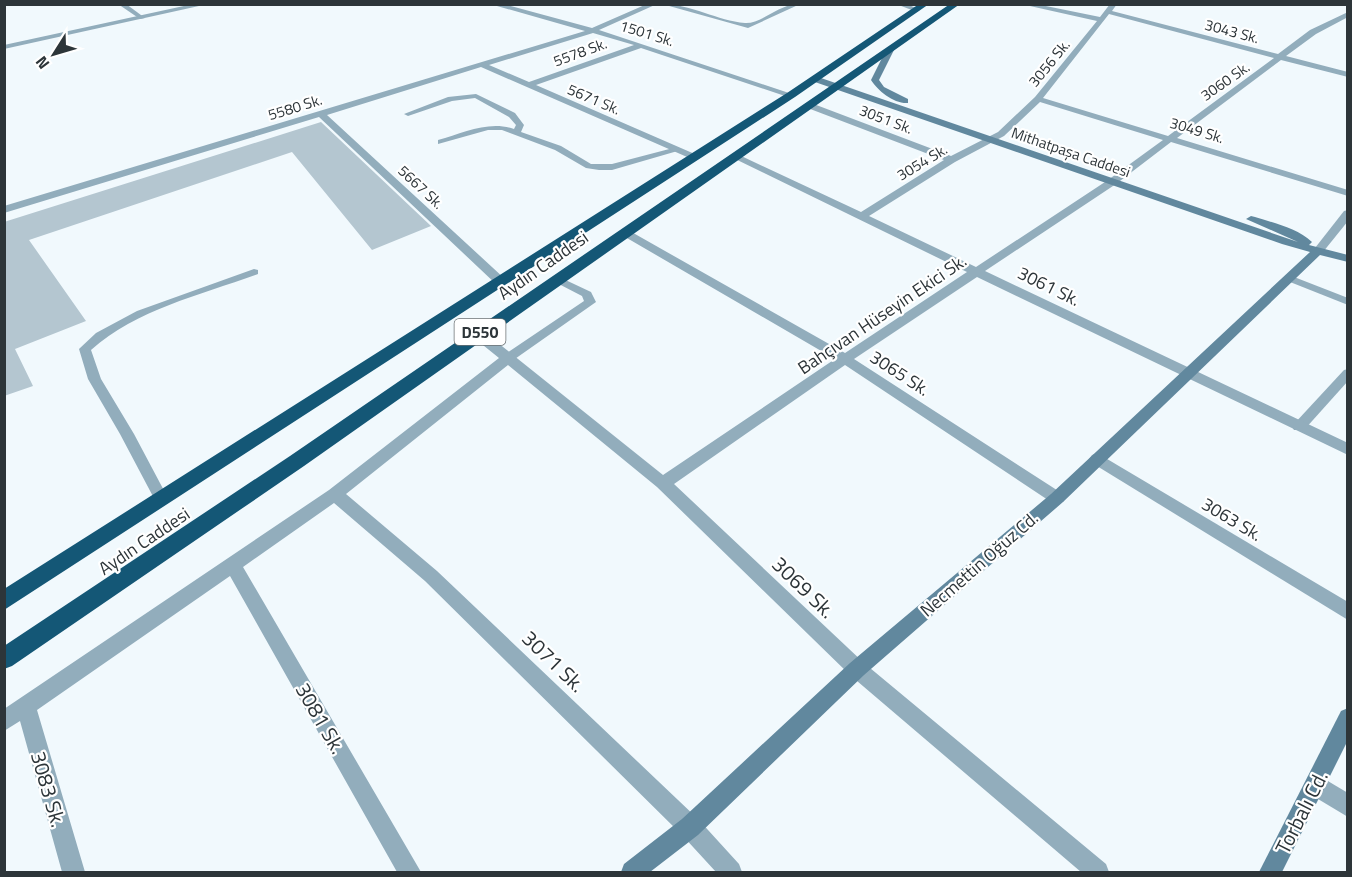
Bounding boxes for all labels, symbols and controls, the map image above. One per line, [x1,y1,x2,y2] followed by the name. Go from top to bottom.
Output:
[1202,13,1262,49] street label: 3043 Sk.
[617,14,677,52] street label: 1501 Sk.
[24,24,84,84] north arrow
[550,32,610,72] street label: 5578 Sk.
[1023,34,1075,92] street label: 3056 Sk.
[29,51,55,75] text: N
[1196,56,1254,106] street label: 3060 Sk.
[564,78,624,120] street label: 5671 Sk.
[265,88,325,126] street label: 5580 Sk.
[856,98,916,140] street label: 3051 Sk.
[1167,111,1227,149] street label: 3049 Sk.
[1008,121,1134,183] street label: Mithatpaşa Caddesi
[892,138,952,186] street label: 3054 Sk.
[393,160,449,214] street label: 5667 Sk.
[492,224,594,306] street label: Aydın Caddesi
[792,247,972,381] street label: Bahçıvan Hüseyin Ekici Sk.
[1013,259,1085,313] street label: 3061 Sk.
[454,319,506,345] road number: D550
[865,344,935,402] street label: 3065 Sk.
[1197,490,1267,548] street label: 3063 Sk.
[93,500,195,582] street label: Aydın Caddesi
[914,505,1044,623] street label: Necmettin Oğuz Cd.
[765,549,843,625] street label: 3069 Sk.
[515,623,593,699] street label: 3071 Sk.
[288,676,354,760] street label: 3081 Sk.
[23,747,75,831] street label: 3083 Sk.
[1266,765,1336,859] street label: Torbalı Cd.

